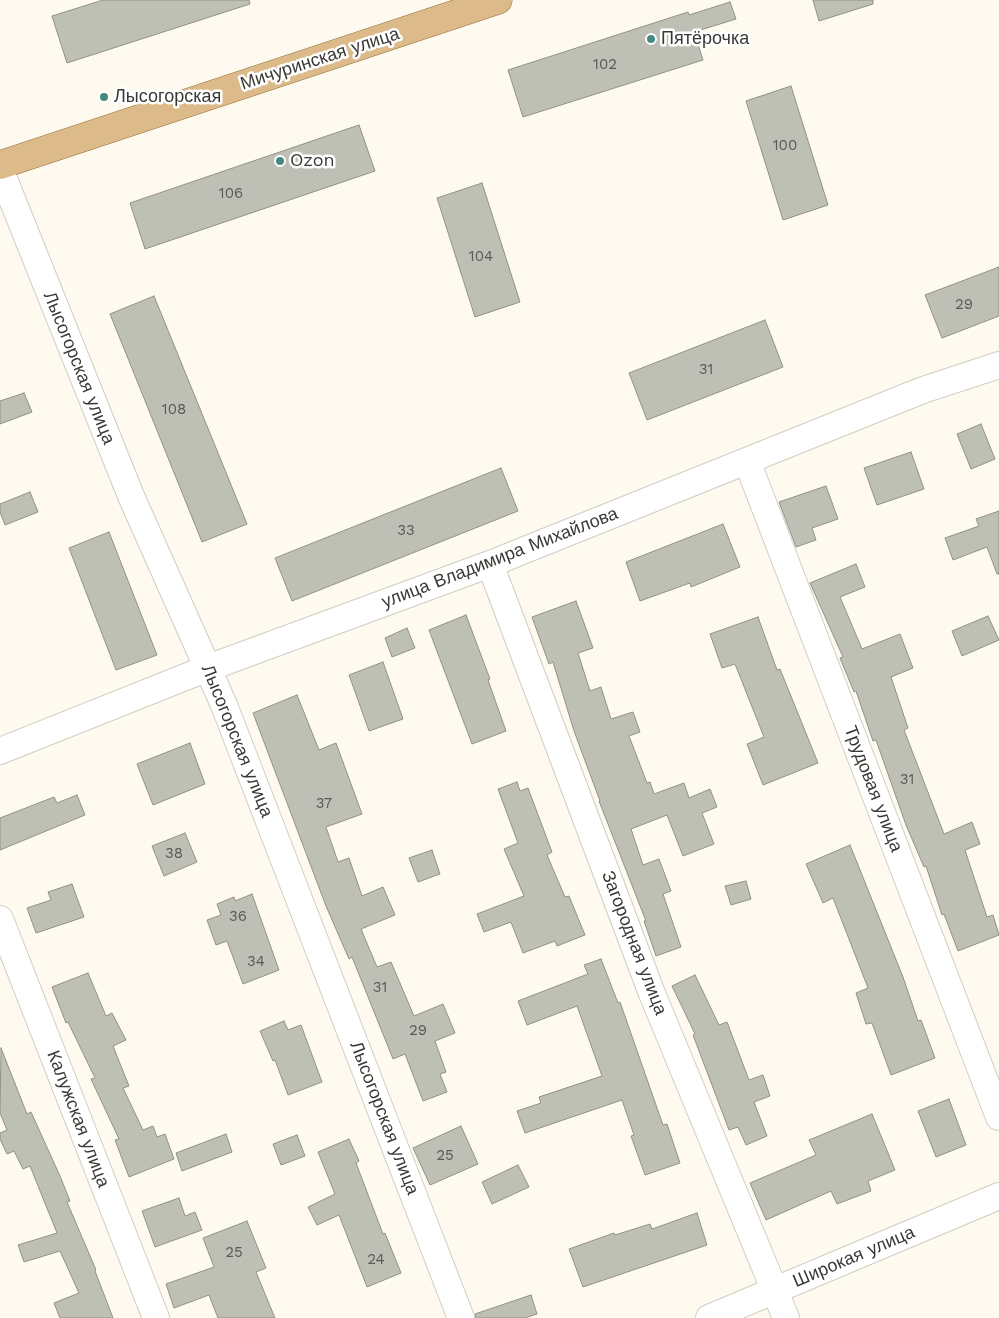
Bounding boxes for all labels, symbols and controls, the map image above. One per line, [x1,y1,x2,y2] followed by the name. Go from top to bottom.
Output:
[238,23,402,95] street label: Мичуринская улица
[661,28,749,50] place label: Пятёрочка
[645,33,657,45] marker: Пятёрочка
[593,56,617,74] house number: 102
[114,86,221,108] place label: Лысогорская
[98,91,110,103] marker: Лысогорская
[773,137,797,155] house number: 100
[290,150,335,172] place label: Ozon
[274,155,286,167] marker: Ozon
[219,185,243,203] house number: 106
[469,248,493,266] house number: 104
[38,288,120,448] street label: Лысогорская улица
[955,296,973,314] house number: 29
[699,361,713,379] house number: 31
[162,401,186,419] house number: 108
[379,503,621,613] street label: улица Владимира Михайлова
[397,522,415,540] house number: 33
[196,661,278,821] street label: Лысогорская улица
[839,723,907,855] street label: Трудовая улица
[900,771,914,789] house number: 31
[316,795,332,813] house number: 37
[165,845,183,863] house number: 38
[597,868,671,1018] street label: Загородная улица
[229,908,247,926] house number: 36
[247,953,265,971] house number: 34
[373,979,387,997] house number: 31
[409,1022,427,1040] house number: 29
[345,1038,423,1198] street label: Лысогорская улица
[42,1047,114,1191] street label: Калужская улица
[436,1147,454,1165] house number: 25
[790,1222,918,1292] street label: Широкая улица
[225,1244,243,1262] house number: 25
[367,1251,385,1269] house number: 24

